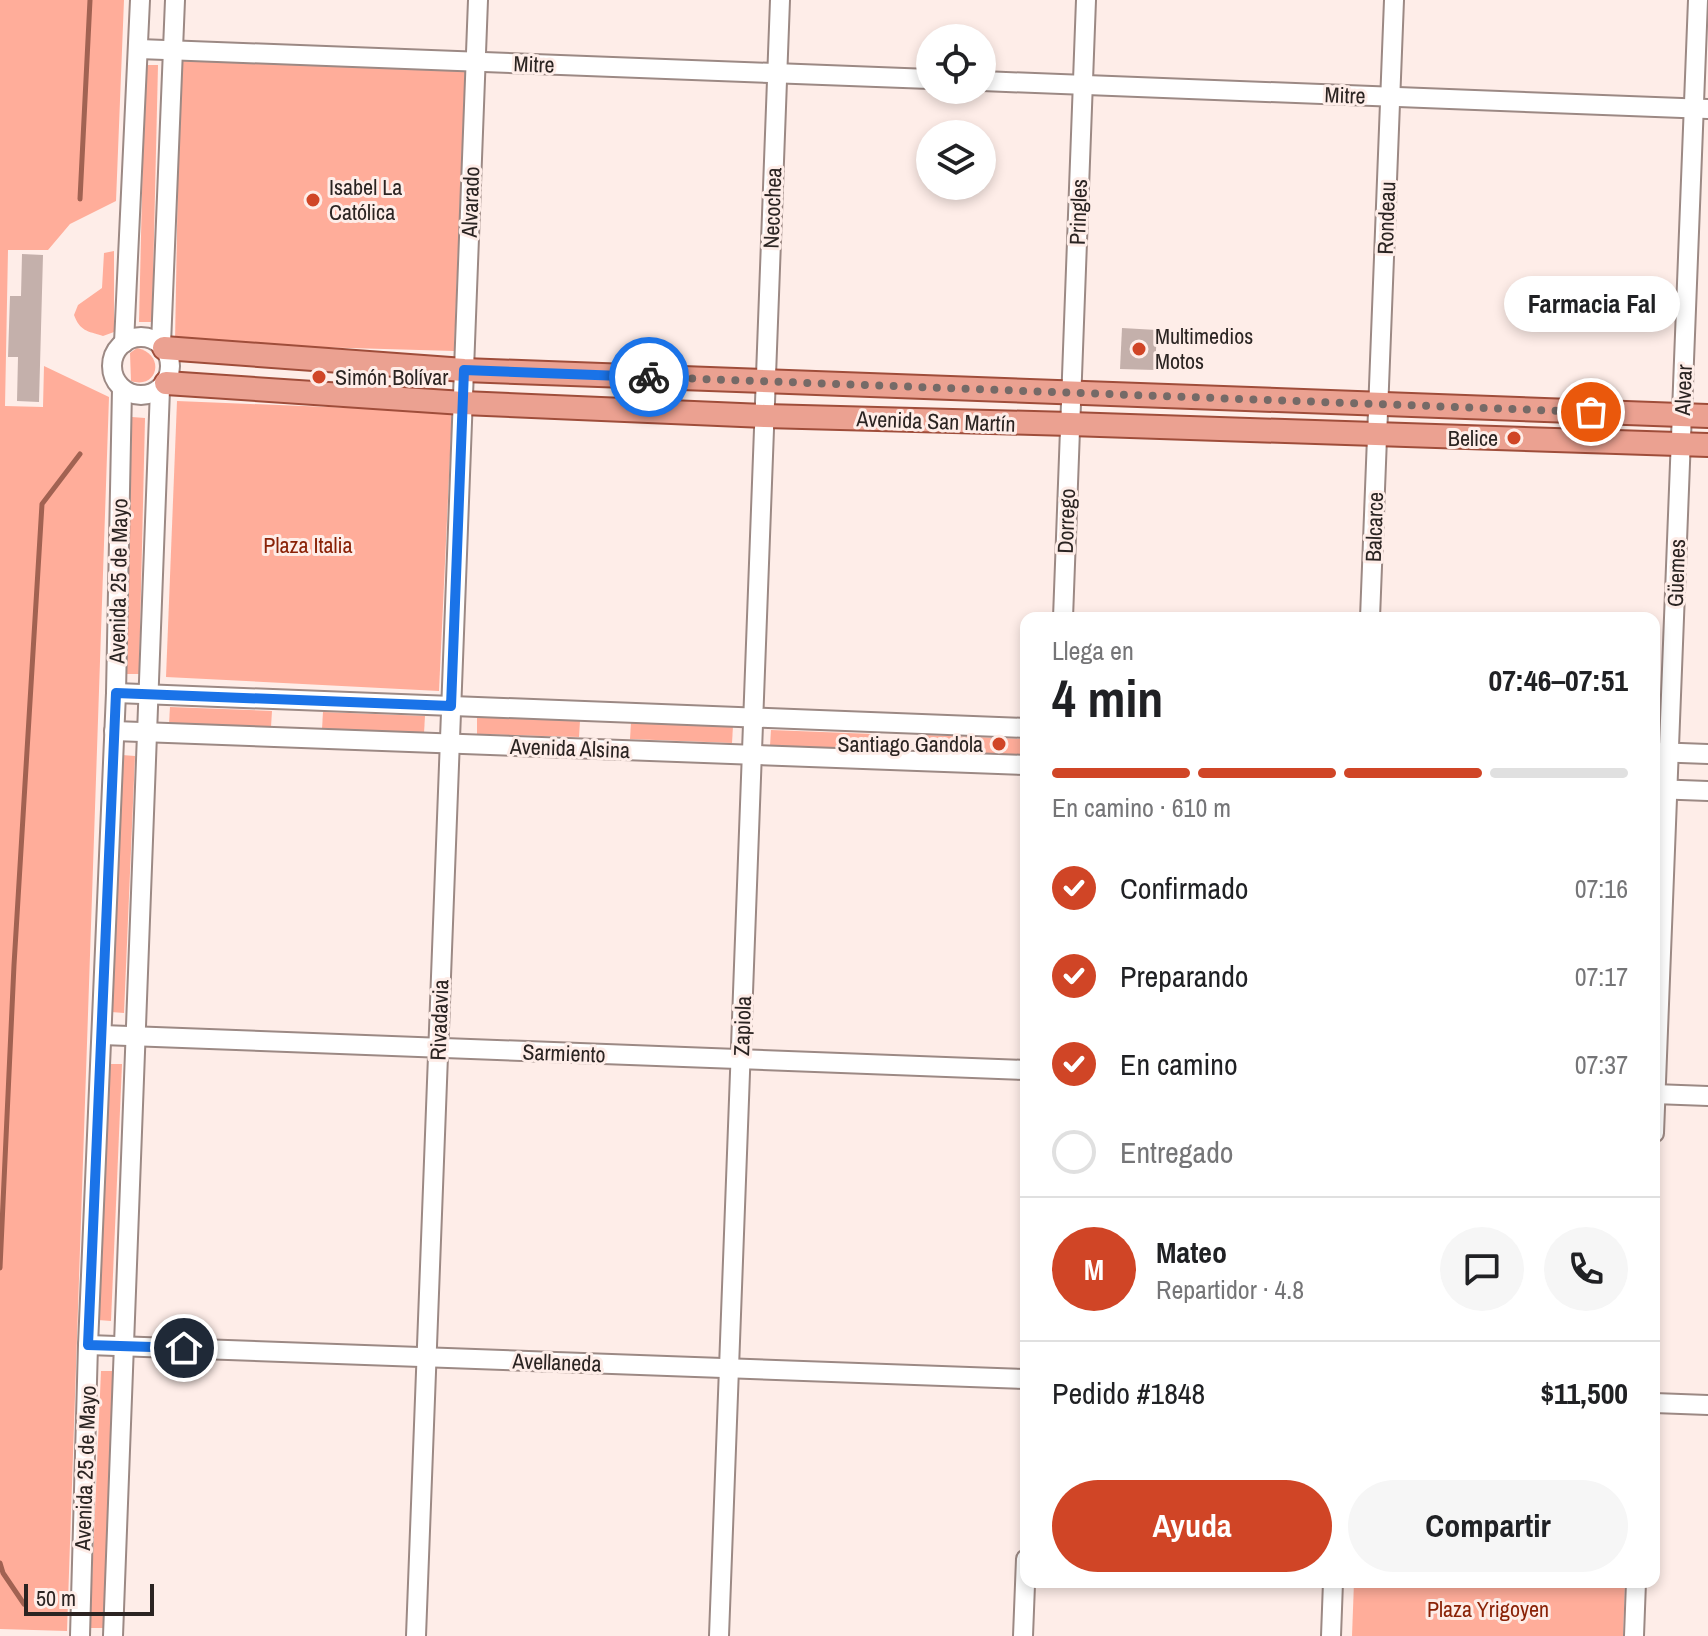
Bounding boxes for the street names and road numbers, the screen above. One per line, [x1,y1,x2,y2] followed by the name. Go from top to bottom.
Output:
[513,48,555,80] street label: Mitre
[1324,79,1366,111] street label: Mitre
[454,166,486,239] street label: Alvarado
[756,167,788,249] street label: Necochea
[1062,178,1094,246] street label: Pringles
[1370,181,1402,255] street label: Rondeau
[1667,364,1699,417] street label: Alvear
[855,403,1016,439] street label: Avenida San Martín
[1050,488,1082,554] street label: Dorrego
[1358,491,1390,563] street label: Balcarce
[102,498,134,665] street label: Avenida 25 de Mayo
[1660,538,1692,608] street label: Güemes
[508,731,631,765] street label: Avenida Alsina
[423,979,455,1061] street label: Rivadavia
[726,995,758,1057] street label: Zapiola
[522,1037,606,1069] street label: Sarmiento
[511,1345,602,1379] street label: Avellaneda
[67,1385,103,1552] street label: Avenida 25 de Mayo

